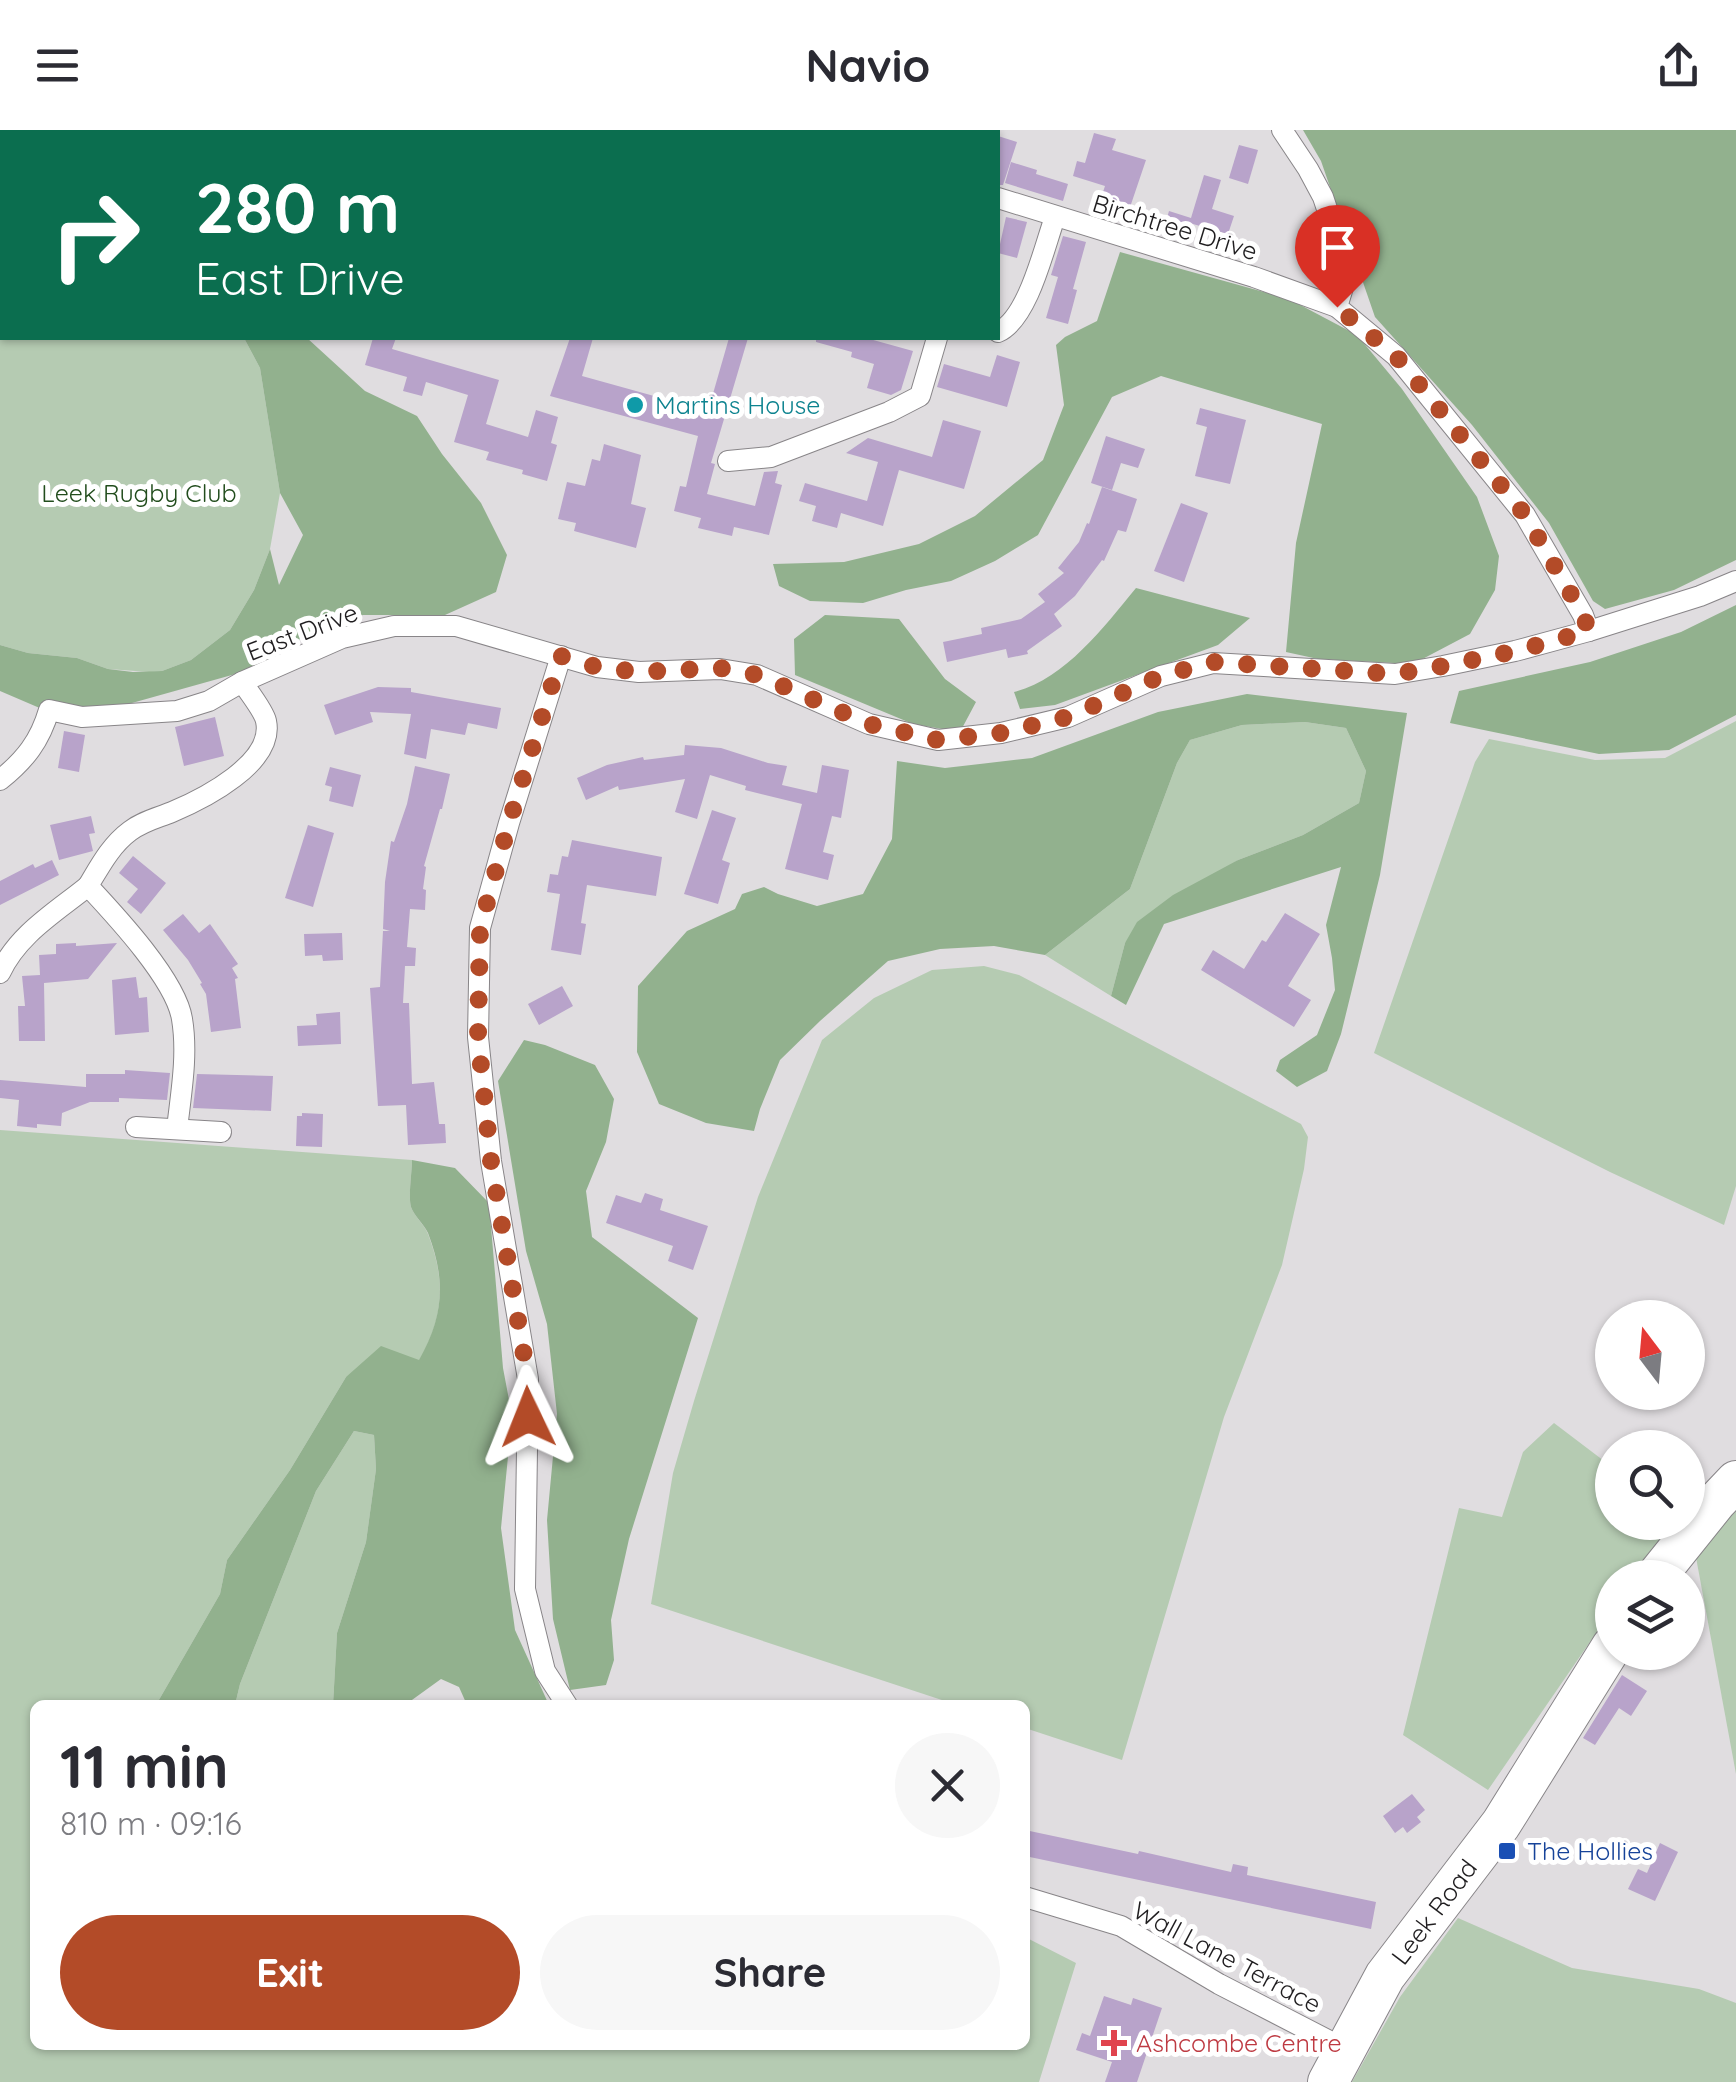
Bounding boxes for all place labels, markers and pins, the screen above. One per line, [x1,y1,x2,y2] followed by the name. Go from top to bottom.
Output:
[1295,205,1380,308] pin
[655,389,820,420] place label: Martins House
[624,394,646,416] marker: Martins House
[1527,1835,1653,1866] place label: The Hollies
[1496,1840,1518,1862] marker: The Hollies
[1136,2027,1342,2058] place label: Ashcombe Centre
[1101,2030,1127,2056] marker: Ashcombe Centre

